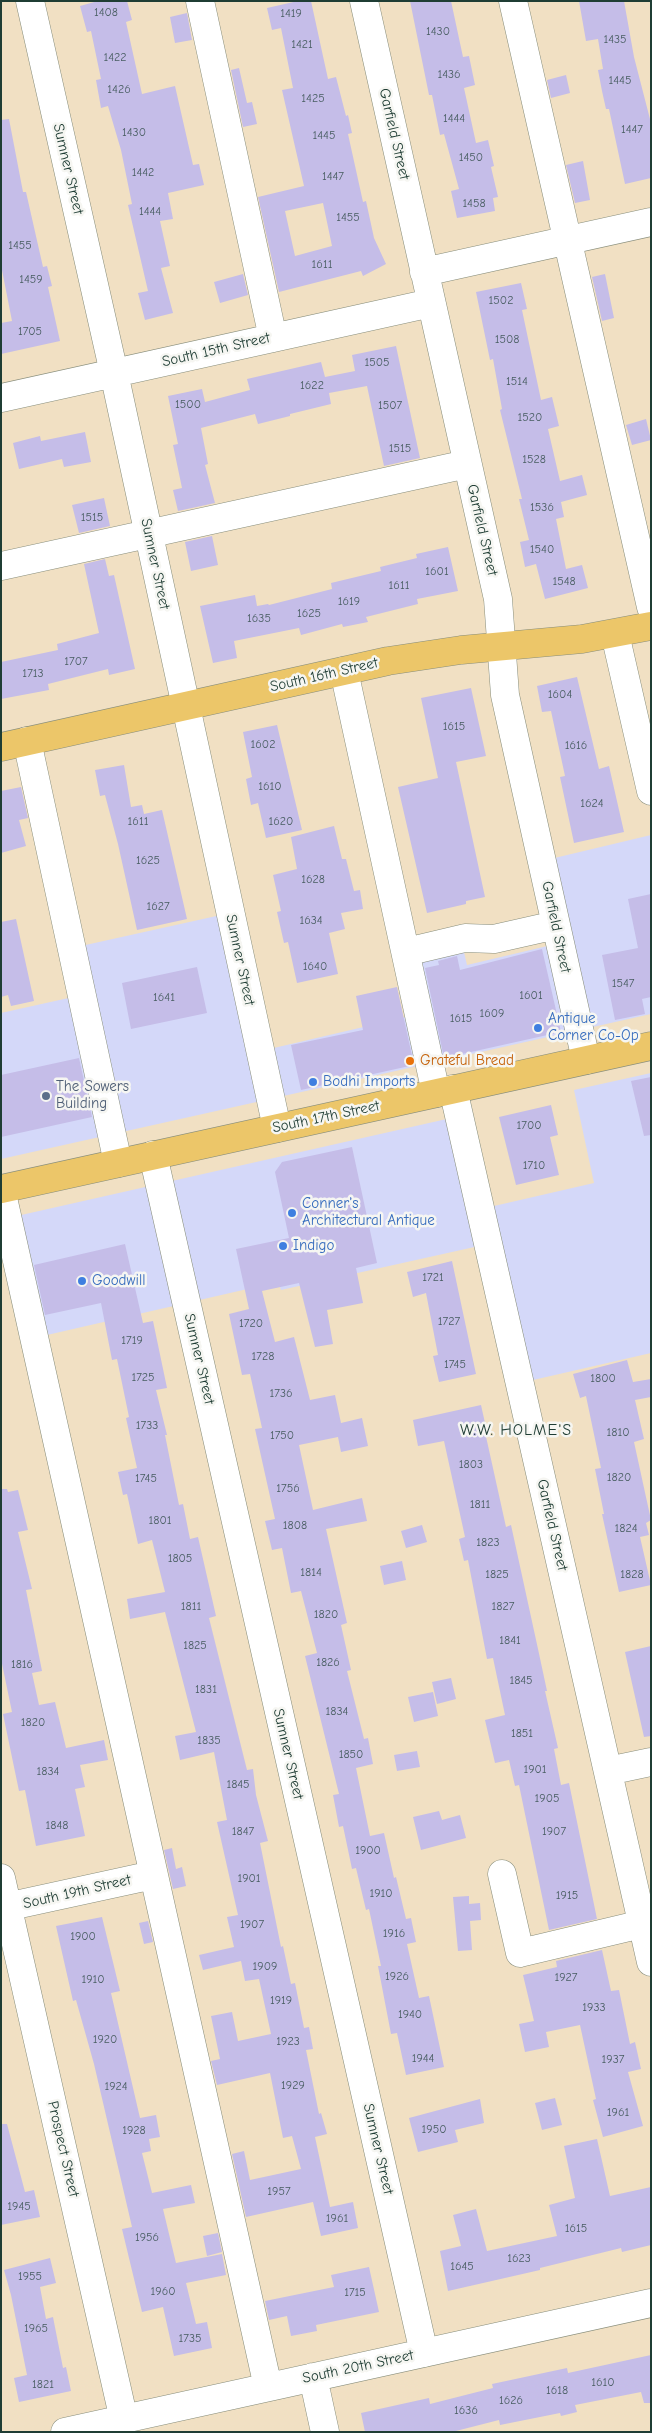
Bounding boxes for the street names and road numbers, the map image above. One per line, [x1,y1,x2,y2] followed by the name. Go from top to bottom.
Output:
[375,86,413,182] street label: Garfield Street
[49,122,87,216] street label: Sumner Street
[160,329,272,371] street label: South 15th Street
[463,482,501,578] street label: Garfield Street
[137,517,173,611] street label: Sumner Street
[268,654,380,696] street label: South 16th Street
[537,879,575,975] street label: Garfield Street
[222,913,258,1007] street label: Sumner Street
[271,1097,381,1137] street label: South 17th Street
[180,1312,218,1406] street label: Sumner Street
[533,1477,571,1573] street label: Garfield Street
[269,1707,307,1801] street label: Sumner Street
[21,1871,133,1913] street label: South 19th Street
[43,2099,83,2199] street label: Prospect Street
[359,2102,397,2196] street label: Sumner Street
[301,2346,415,2388] street label: South 20th Street

